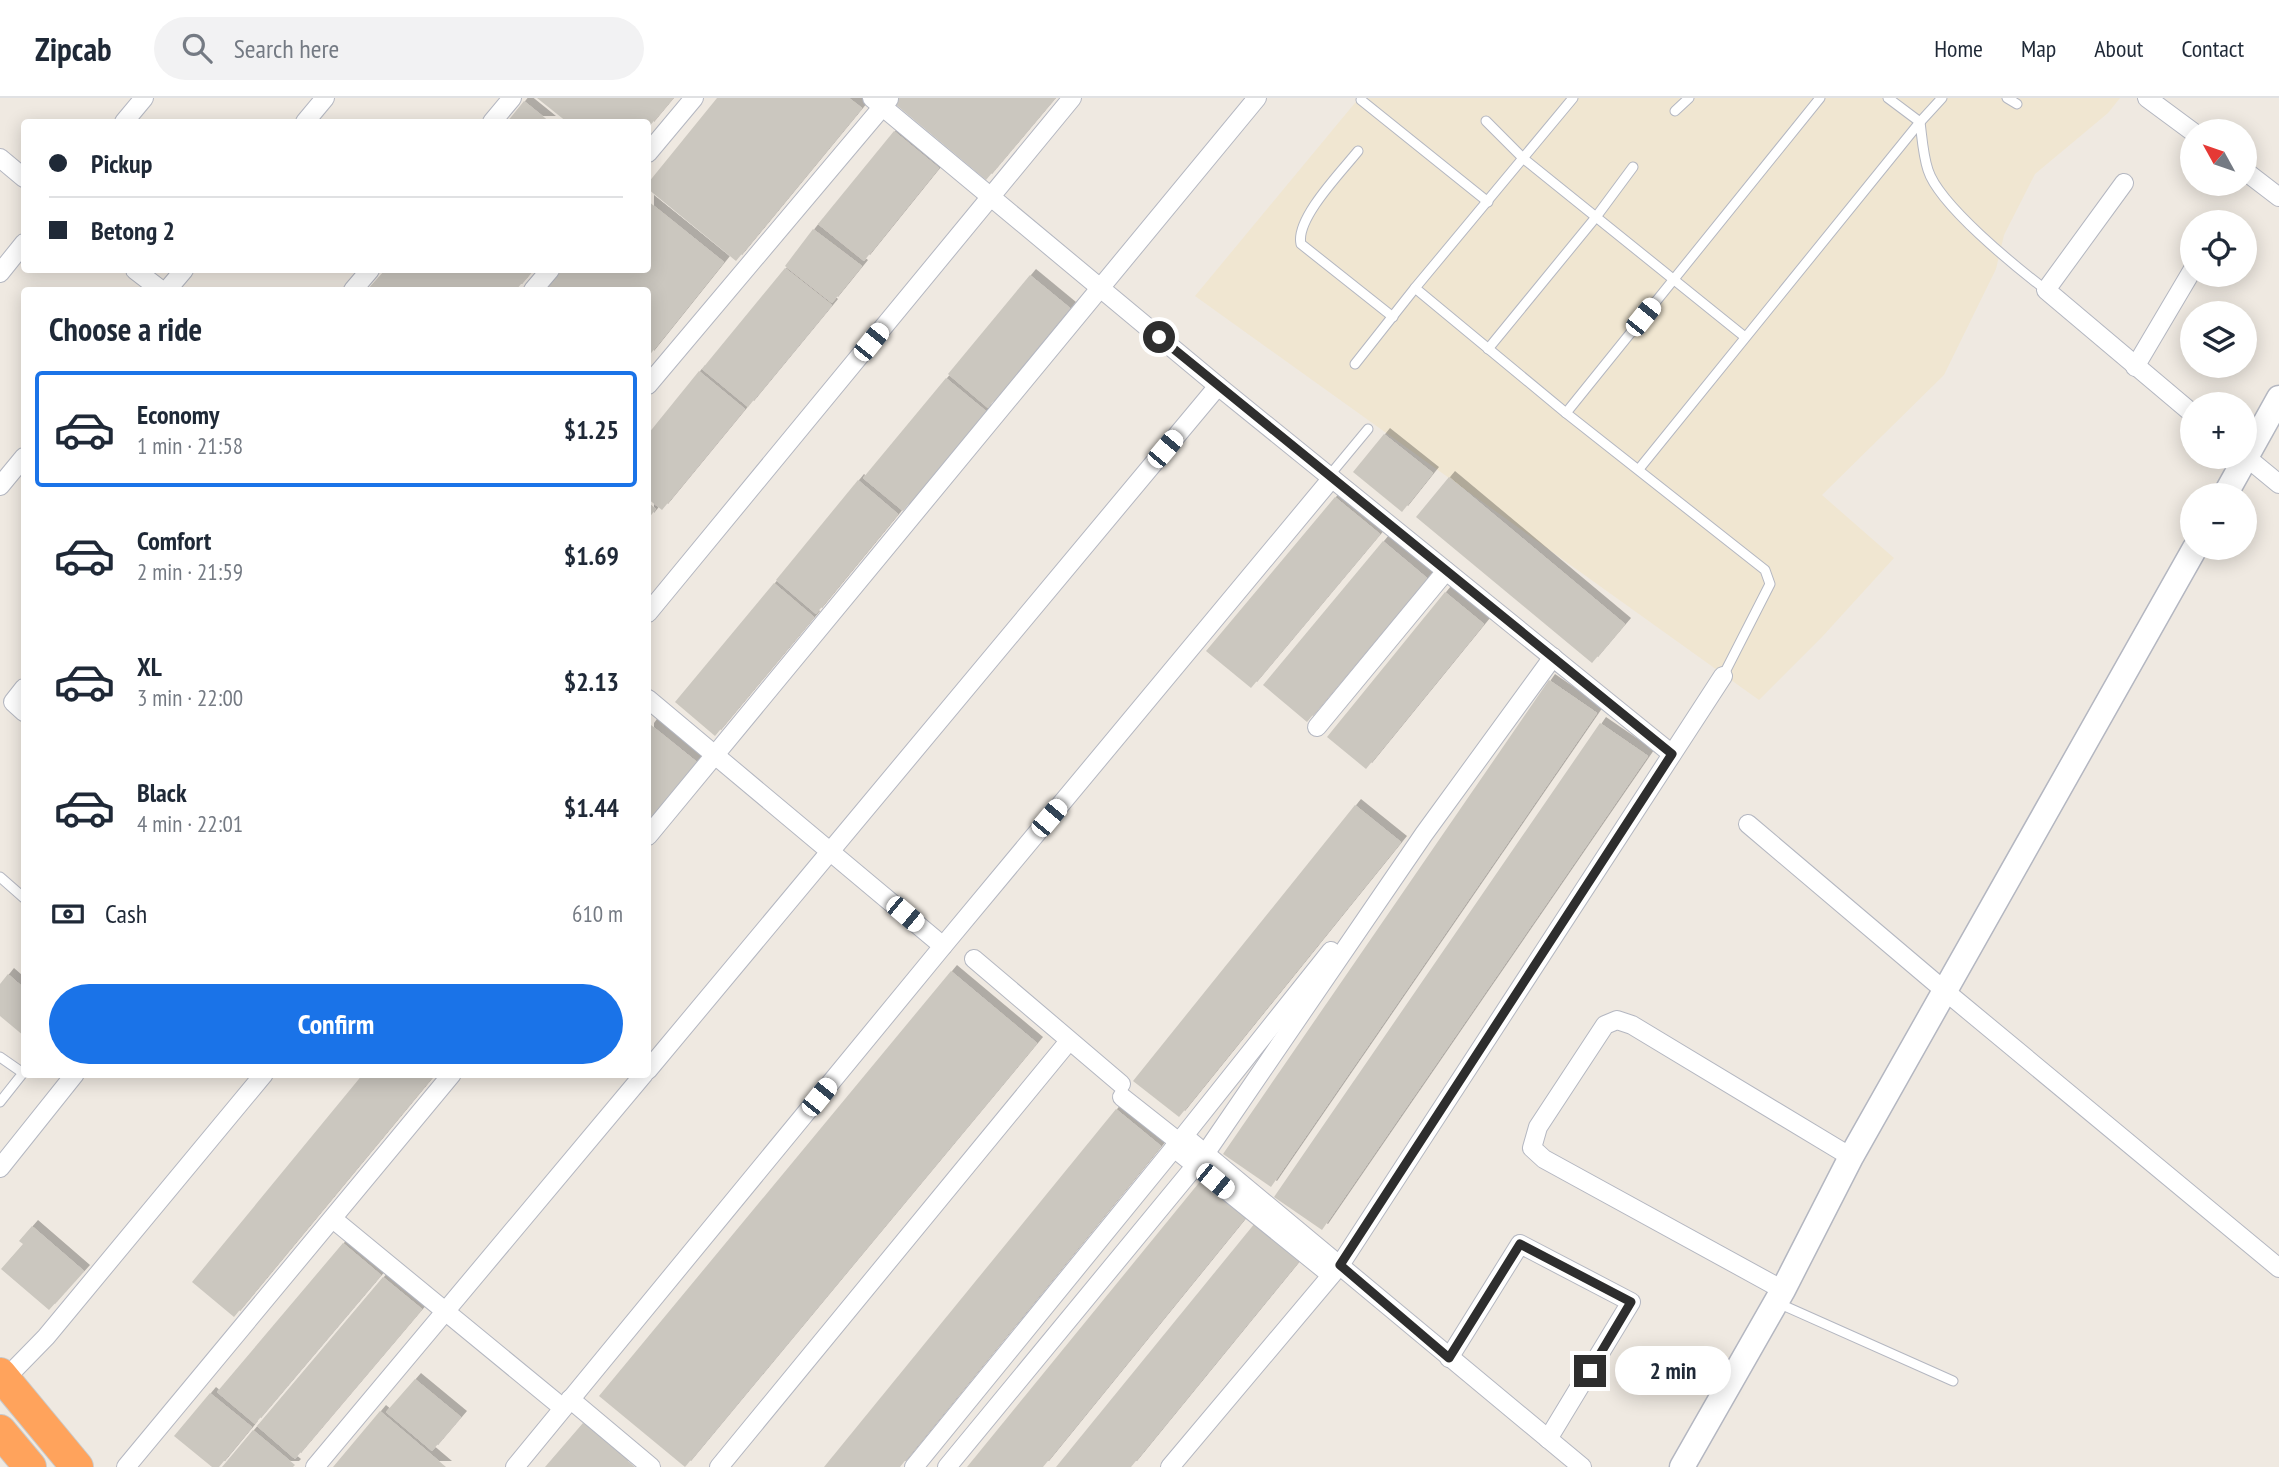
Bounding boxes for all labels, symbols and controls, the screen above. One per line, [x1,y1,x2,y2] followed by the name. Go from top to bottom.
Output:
[154,17,644,80] search box
[35,27,112,70] text: Zipcab
[178,29,216,67] icon: search
[234,32,339,65] text: Search here
[1934,33,1983,64] text: Home
[2021,33,2056,64] text: Map
[2094,33,2143,64] text: About
[2181,33,2244,64] text: Contact
[2180,119,2258,196] north arrow
[2180,119,2257,560] map controls
[91,147,152,180] text: Pickup
[2180,210,2257,287] button: locate
[91,214,175,247] text: Betong 2
[1622,294,1665,340] car
[2180,301,2257,378] button: layers
[49,308,202,350] text: Choose a ride
[850,319,893,365] car
[1143,321,1175,353] route start
[2180,392,2257,469] button: +
[53,398,116,461] icon: car
[137,398,219,431] text: Economy
[564,413,619,446] text: $1.25
[1144,426,1187,472] car
[137,431,243,460] text: 1 min · 21:58
[2180,483,2257,560] button: −
[53,524,116,587] icon: car
[137,524,211,557] text: Comfort
[564,539,619,572] text: $1.69
[137,557,243,586] text: 2 min · 21:59
[53,650,116,713] icon: car
[137,650,162,683] text: XL
[564,665,619,698] text: $2.13
[137,683,243,712] text: 3 min · 22:00
[53,776,116,839] icon: car
[137,776,187,809] text: Black
[564,791,619,824] text: $1.44
[1028,795,1071,841] car
[137,809,243,838] text: 4 min · 22:01
[883,892,928,936] car
[49,895,87,933] icon: cash
[105,897,147,930] text: Cash
[572,899,623,928] text: 610 m
[49,984,623,1064] button: Confirm
[798,1074,841,1120] car
[1193,1160,1238,1202] car
[1614,1346,1730,1396] callout: 2 min
[1574,1355,1606,1387] route end
[1650,1356,1696,1385] text: 2 min

